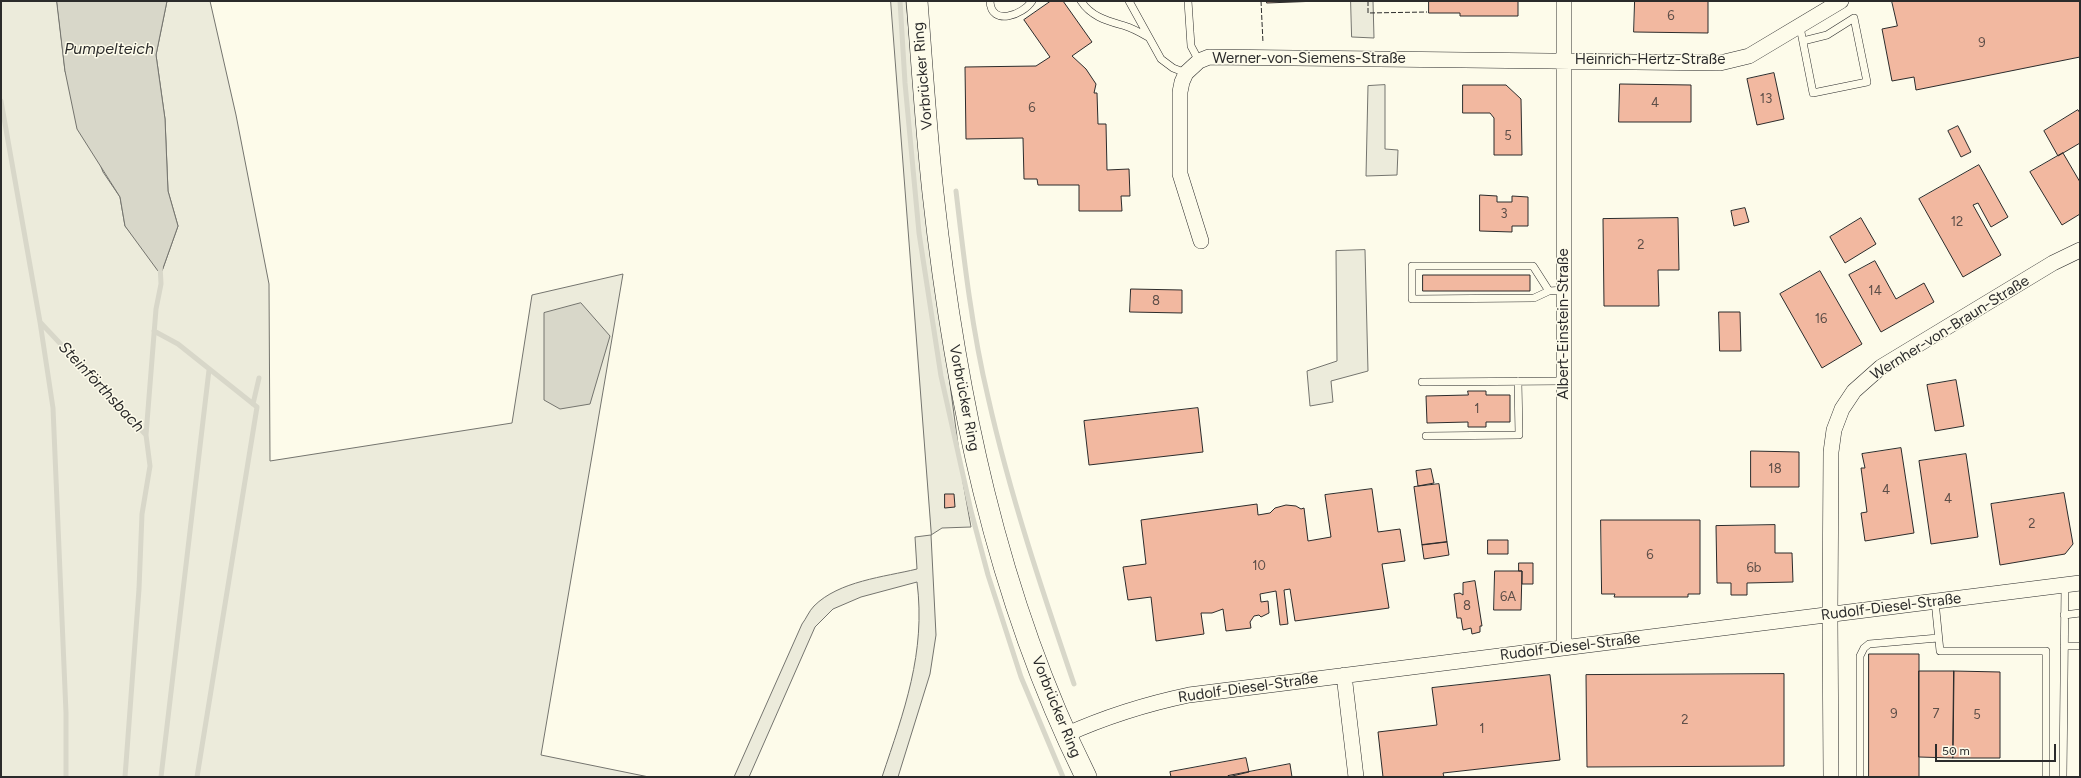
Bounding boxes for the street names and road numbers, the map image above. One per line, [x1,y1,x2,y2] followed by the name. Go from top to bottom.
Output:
[909,21,937,131] street label: Vorbrücker Ring
[1212,50,1406,68] street label: Werner-von-Siemens-Straße
[1575,51,1725,69] street label: Heinrich-Hertz-Straße
[1555,248,1573,400] street label: Albert-Einstein-Straße
[1867,272,2033,384] street label: Wernher-von-Braun-Straße
[945,343,983,453] street label: Vorbrücker Ring
[1820,589,1962,625] street label: Rudolf-Diesel-Straße
[1499,629,1641,665] street label: Rudolf-Diesel-Straße
[1027,654,1085,760] street label: Vorbrücker Ring
[1177,669,1319,707] street label: Rudolf-Diesel-Straße

